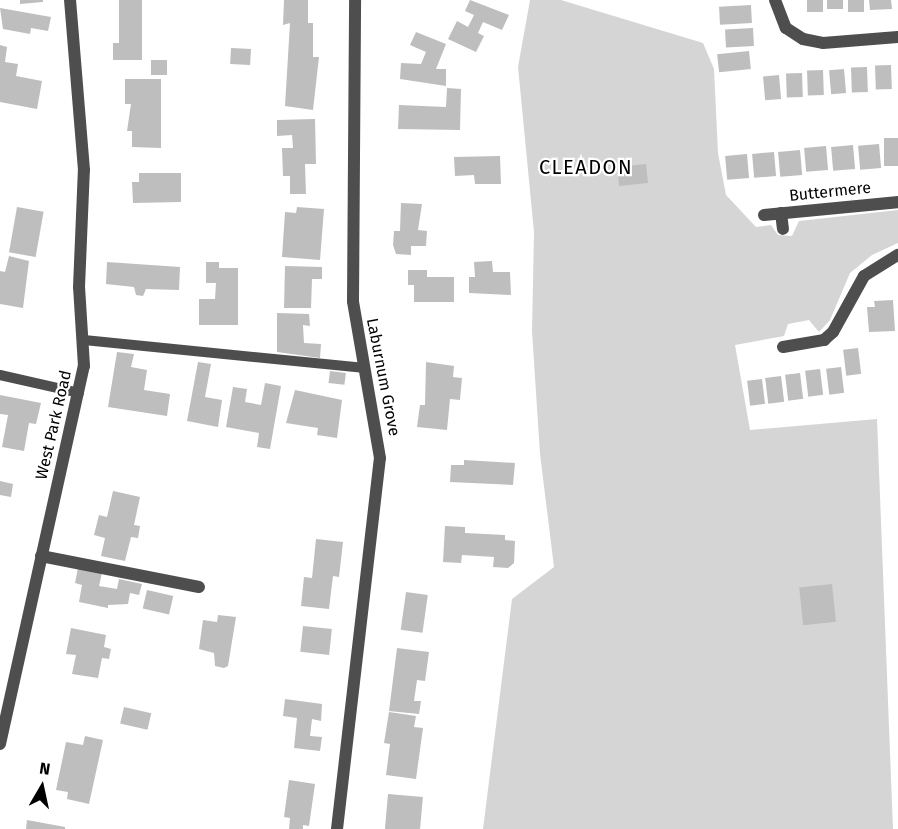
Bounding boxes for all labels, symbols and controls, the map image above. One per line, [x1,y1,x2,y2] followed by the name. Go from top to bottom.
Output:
[539,155,633,179] district label: CLEADON
[788,178,872,206] street label: Buttermere
[362,316,404,438] street label: Laburnum Grove
[32,368,76,482] street label: West Park Road
[12,757,72,817] north arrow
[38,759,52,779] text: N

